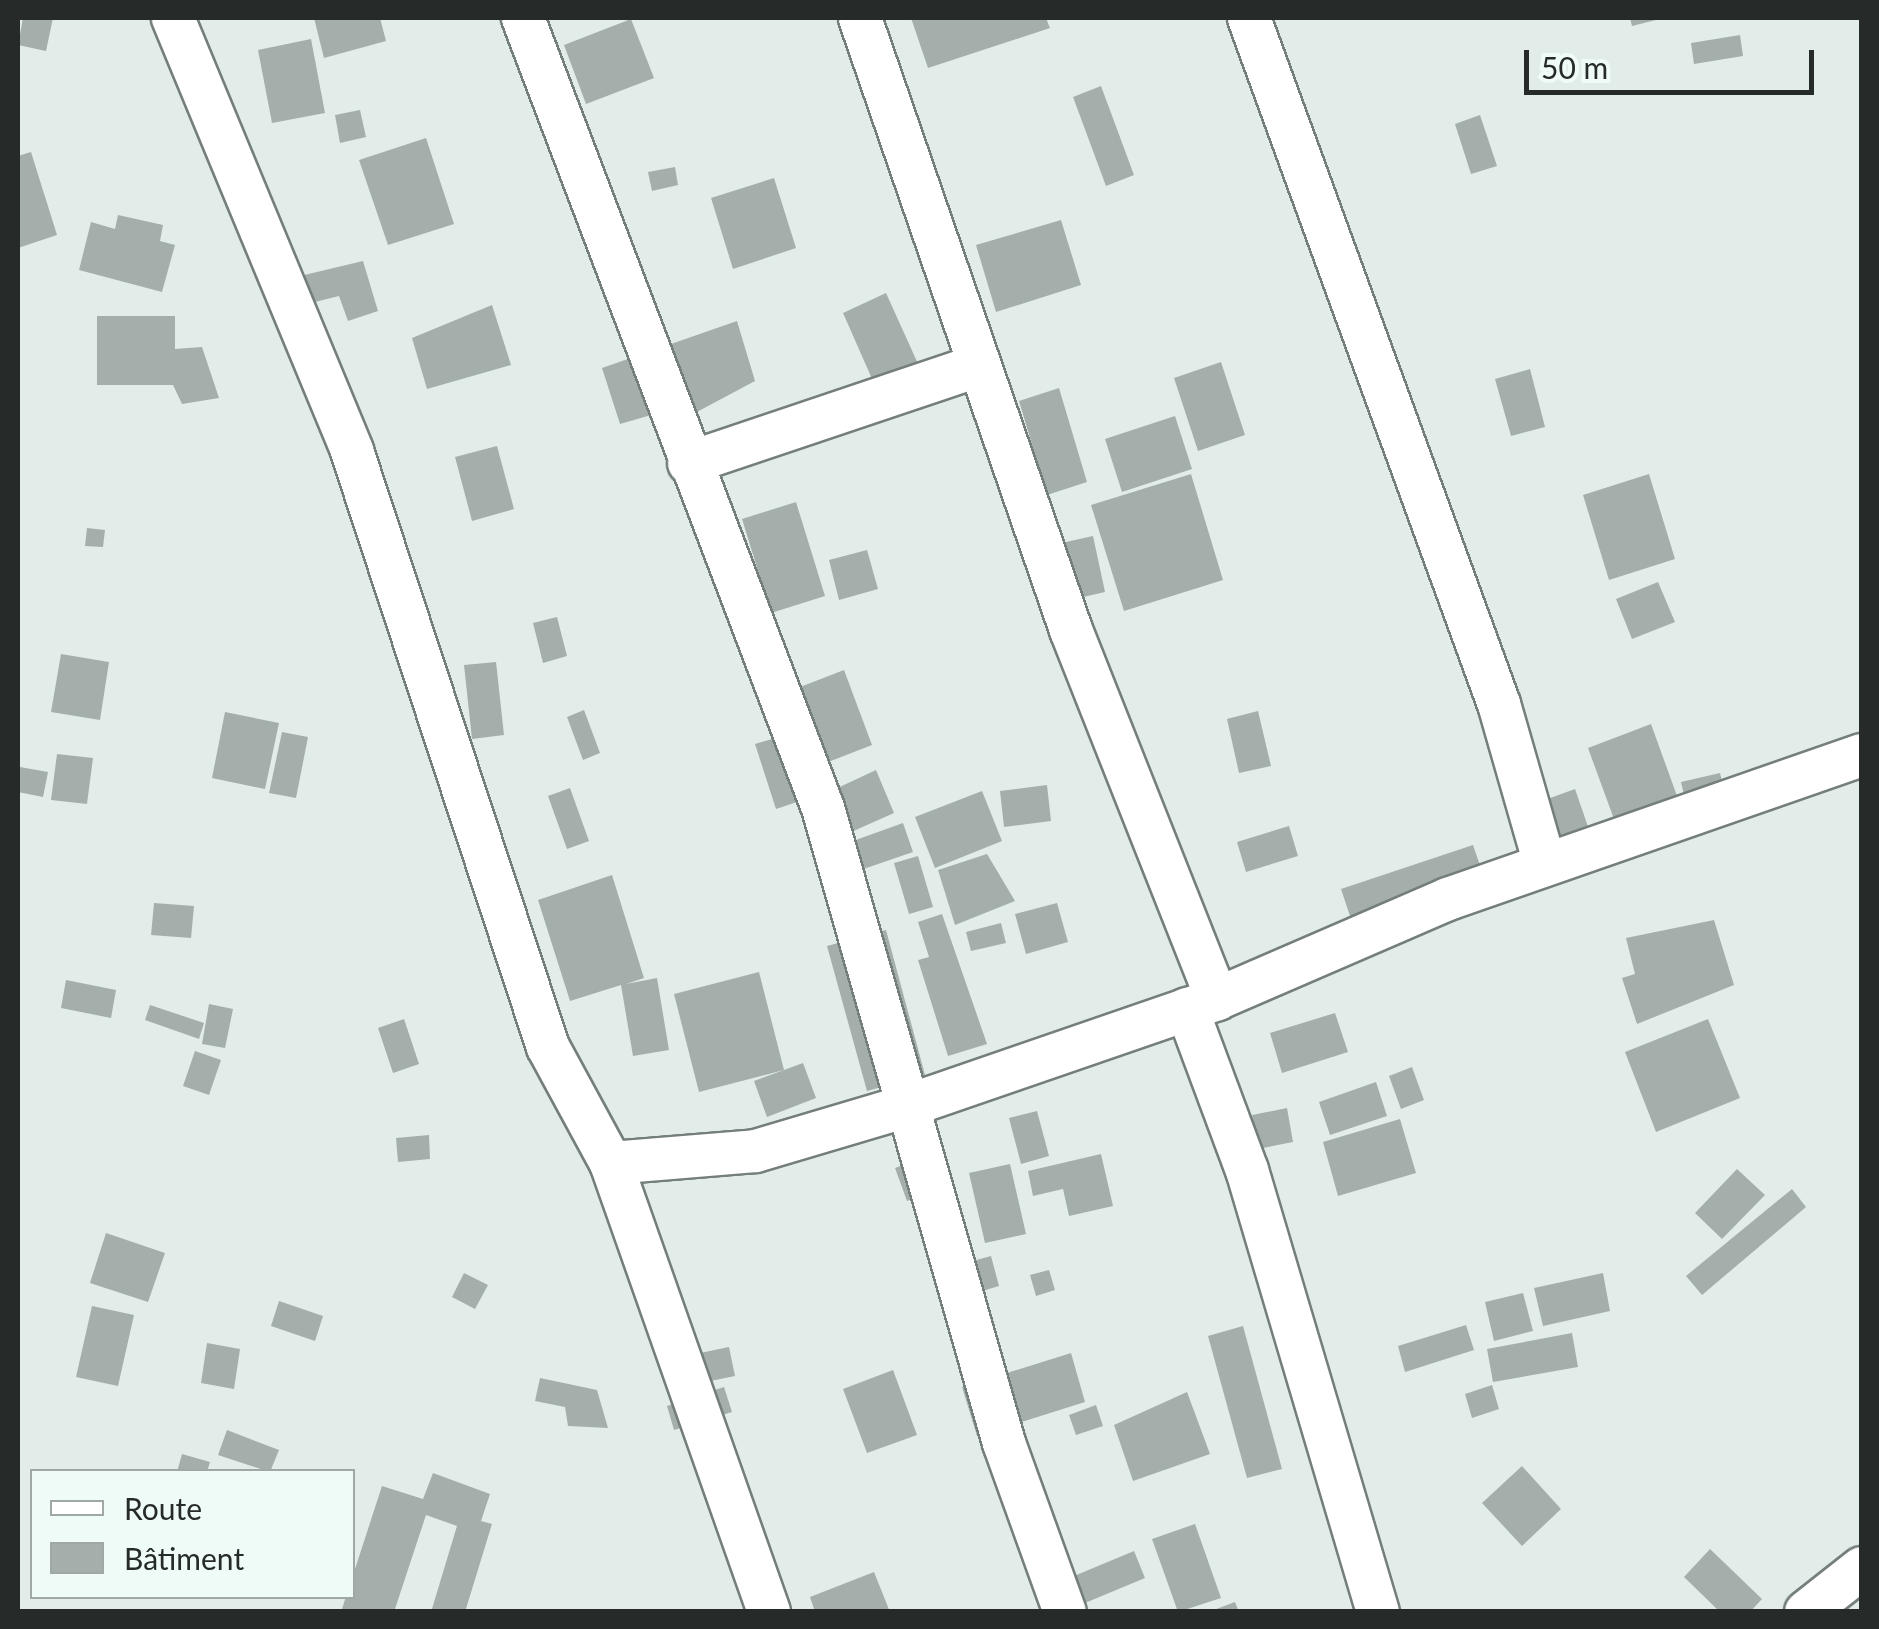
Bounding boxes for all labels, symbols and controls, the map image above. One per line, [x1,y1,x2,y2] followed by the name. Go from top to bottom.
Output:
[1529,30,1819,92] scale bar
[1541,49,1608,85] text: 50 m
[30,1469,355,1599] legend
[124,1490,202,1526] text: Route
[124,1540,244,1576] text: Bâtiment

